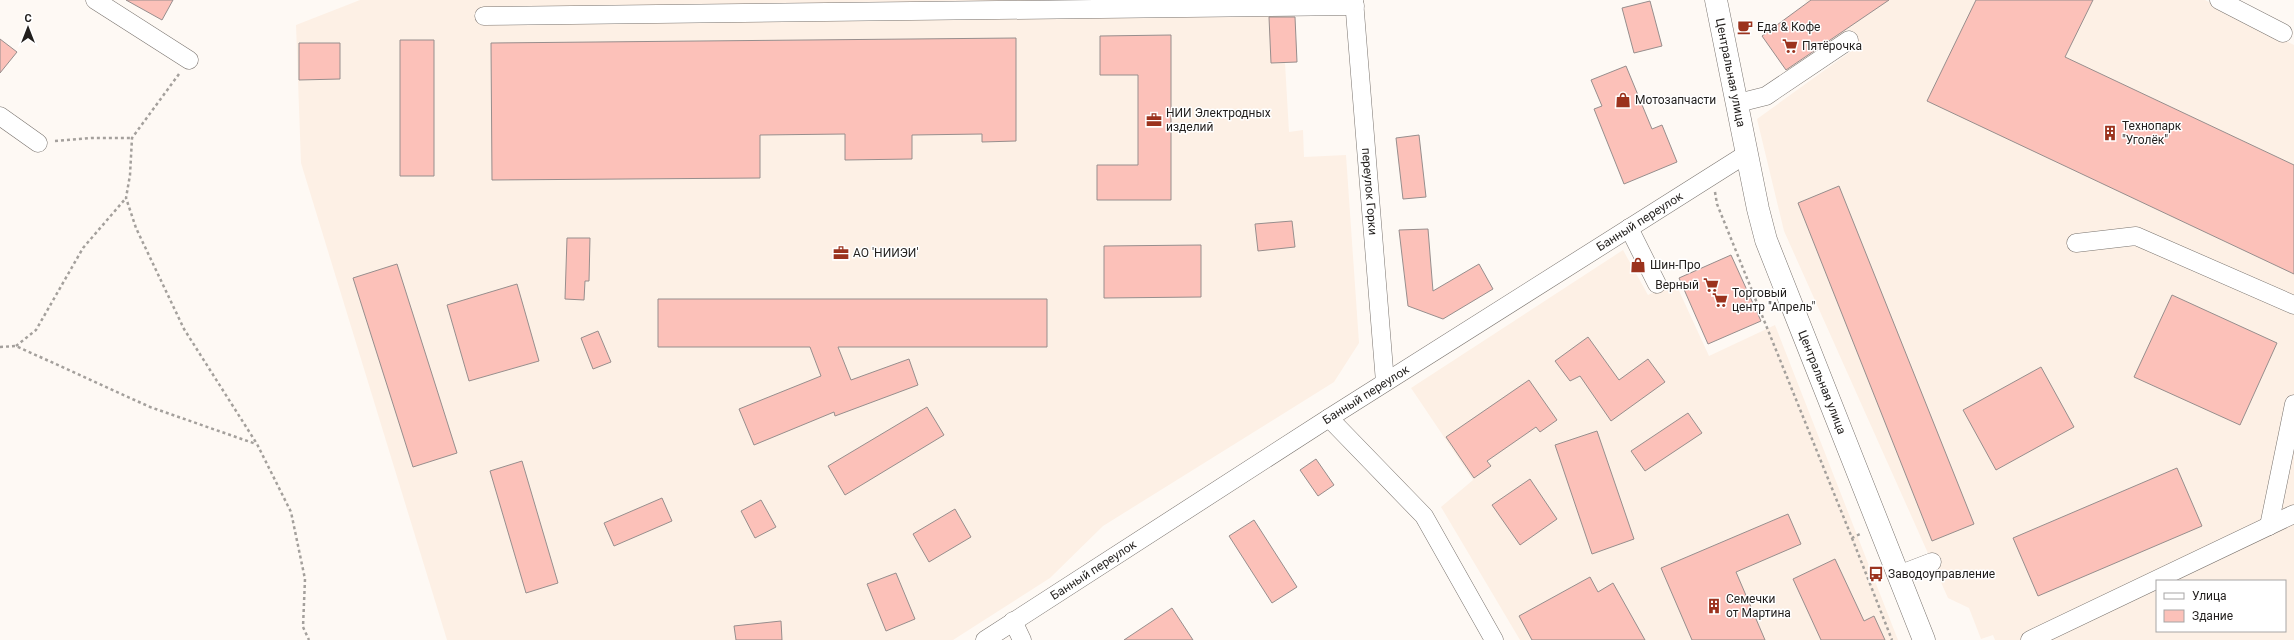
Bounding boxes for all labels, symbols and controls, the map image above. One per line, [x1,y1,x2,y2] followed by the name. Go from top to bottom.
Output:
[8,8,48,48] north arrow
[24,12,32,25] text: С
[1713,17,1748,128] street label: Центральная улица
[1736,18,1754,36] cafe icon: Еда & Кофе
[1757,20,1820,34] place label: Еда & Кофе
[1781,37,1799,55] supermarket icon: Пятёрочка
[1802,39,1862,53] place label: Пятёрочка
[1614,91,1632,109] shop icon: Мотозапчасти
[1635,93,1716,107] place label: Мотозапчасти
[1166,106,1271,134] place label: НИИ Электродных изделий
[1145,111,1163,129] office icon: НИИ Электродных изделий
[2122,119,2182,147] place label: Технопарк "Уголёк"
[2101,124,2119,142] building icon: Технопарк "Уголёк"
[1359,147,1380,236] street label: переулок Горки
[1594,189,1686,254] street label: Банный переулок
[832,244,850,262] office icon: АО 'НИИЭИ'
[853,246,919,260] place label: АО 'НИИЭИ'
[1629,256,1647,274] shop icon: Шин-Про
[1650,258,1701,272] place label: Шин-Про
[1702,276,1720,294] supermarket icon: Верный
[1655,278,1699,292] place label: Верный
[1732,286,1816,314] place label: Торговый центр "Апрель"
[1711,291,1729,309] supermarket icon: Торговый центр "Апрель"
[1795,328,1849,436] street label: Центральная улица
[1320,362,1412,427] street label: Банный переулок
[1048,537,1139,603] street label: Банный переулок
[1867,565,1885,583] bus stop icon: Заводоуправление
[1888,567,1995,581] place label: Заводоуправление
[2156,580,2286,632] legend
[2192,589,2227,603] text: Улица
[1726,592,1791,620] place label: Семечки от Мартина
[1705,597,1723,615] building icon: Семечки от Мартина
[2192,609,2233,623] text: Здание

